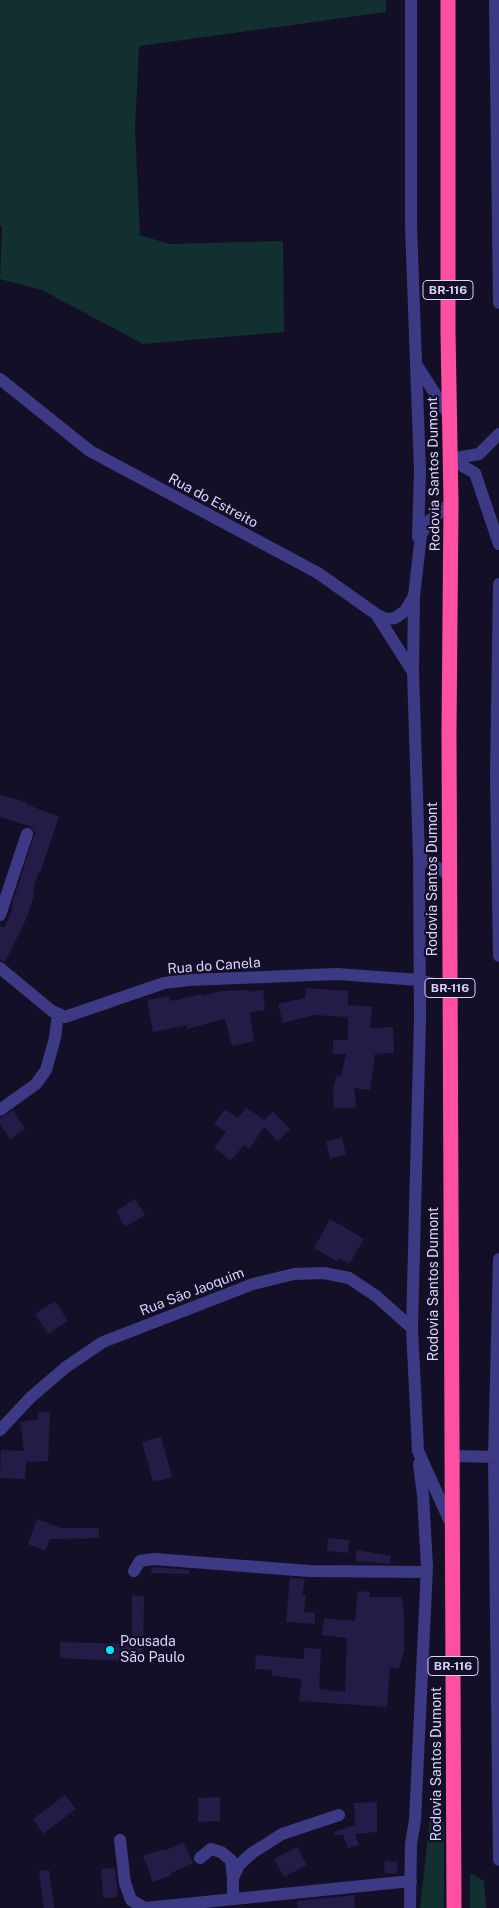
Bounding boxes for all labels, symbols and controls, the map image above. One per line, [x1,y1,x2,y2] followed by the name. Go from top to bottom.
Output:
[423,280,473,300] road number: BR-116
[424,397,444,551] street label: Rodovia Santos Dumont
[165,470,261,532] street label: Rua do Estreito
[425,802,441,956] street label: Rodovia Santos Dumont
[167,954,261,978] street label: Rua do Canela
[425,978,475,998] road number: BR-116
[426,1207,442,1361] street label: Rodovia Santos Dumont
[137,1264,247,1320] street label: Rua São Jaoquim
[120,1634,185,1666] place label: Pousada São Paulo
[104,1644,116,1656] marker: Pousada São Paulo
[428,1656,478,1675] road number: BR-116
[429,1687,445,1841] street label: Rodovia Santos Dumont

